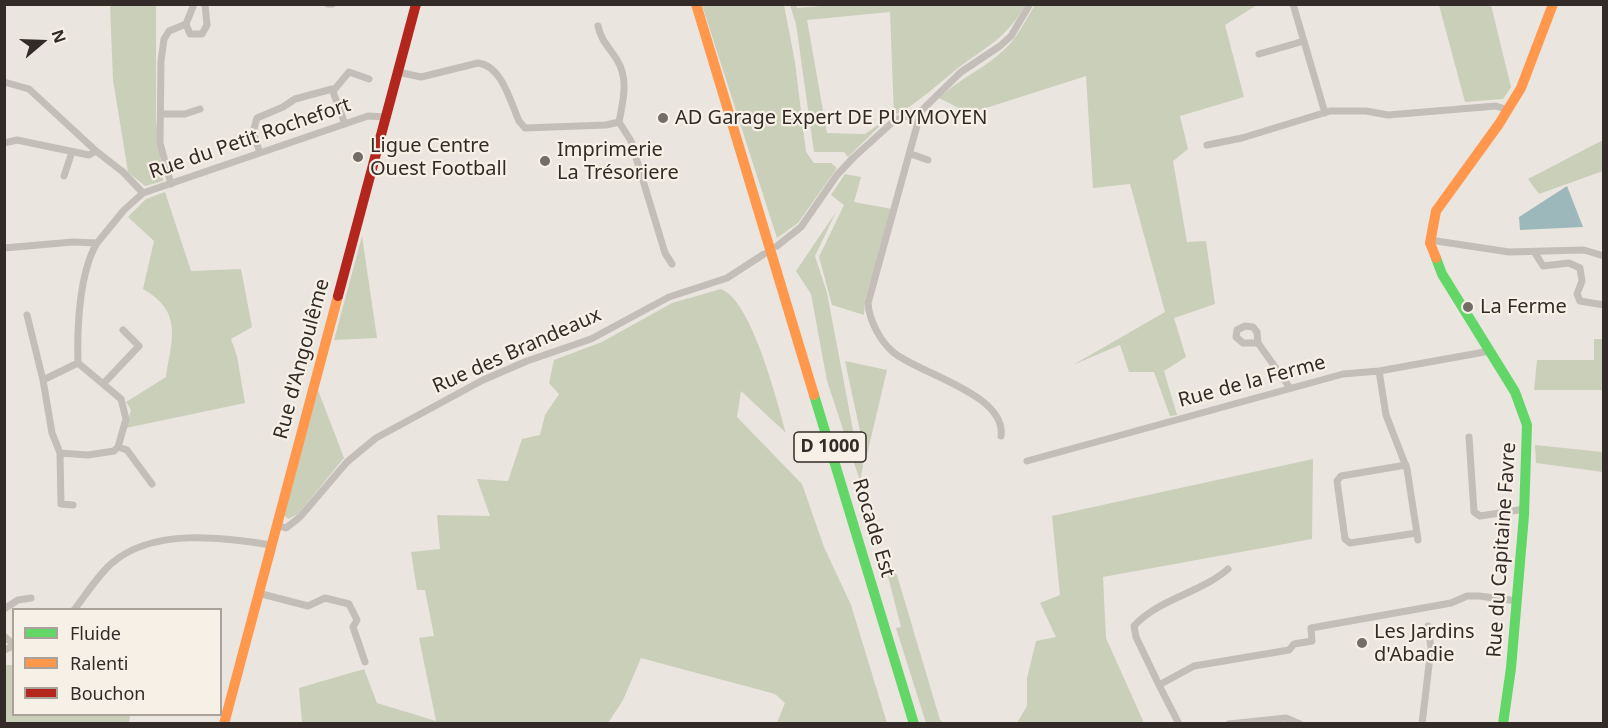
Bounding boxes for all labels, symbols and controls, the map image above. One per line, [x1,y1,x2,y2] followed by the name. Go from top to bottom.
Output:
[12,12,72,72] north arrow
[46,26,72,46] text: N
[146,93,354,185] street label: Rue du Petit Rochefort
[675,106,987,130] place label: AD Garage Expert DE PUYMOYEN
[656,111,670,125] marker: AD Garage Expert DE PUYMOYEN
[370,134,507,181] place label: Ligue Centre Ouest Football
[557,138,679,185] place label: Imprimerie La Trésoriere
[351,150,365,164] marker: Ligue Centre Ouest Football
[538,154,552,168] marker: Imprimerie La Trésoriere
[269,276,335,442] street label: Rue d'Angoulême
[1480,295,1567,319] place label: La Ferme
[1461,300,1475,314] marker: La Ferme
[429,303,605,399] street label: Rue des Brandeaux
[1176,351,1328,413] street label: Rue de la Ferme
[794,432,866,462] road number: D 1000
[1483,442,1521,658] street label: Rue du Capitaine Favre
[847,476,899,580] street label: Rocade Est
[12,608,222,716] legend
[1374,620,1474,667] place label: Les Jardins d'Abadie
[70,621,121,645] text: Fluide
[1355,636,1369,650] marker: Les Jardins d'Abadie
[70,651,128,675] text: Ralenti
[70,681,146,705] text: Bouchon

